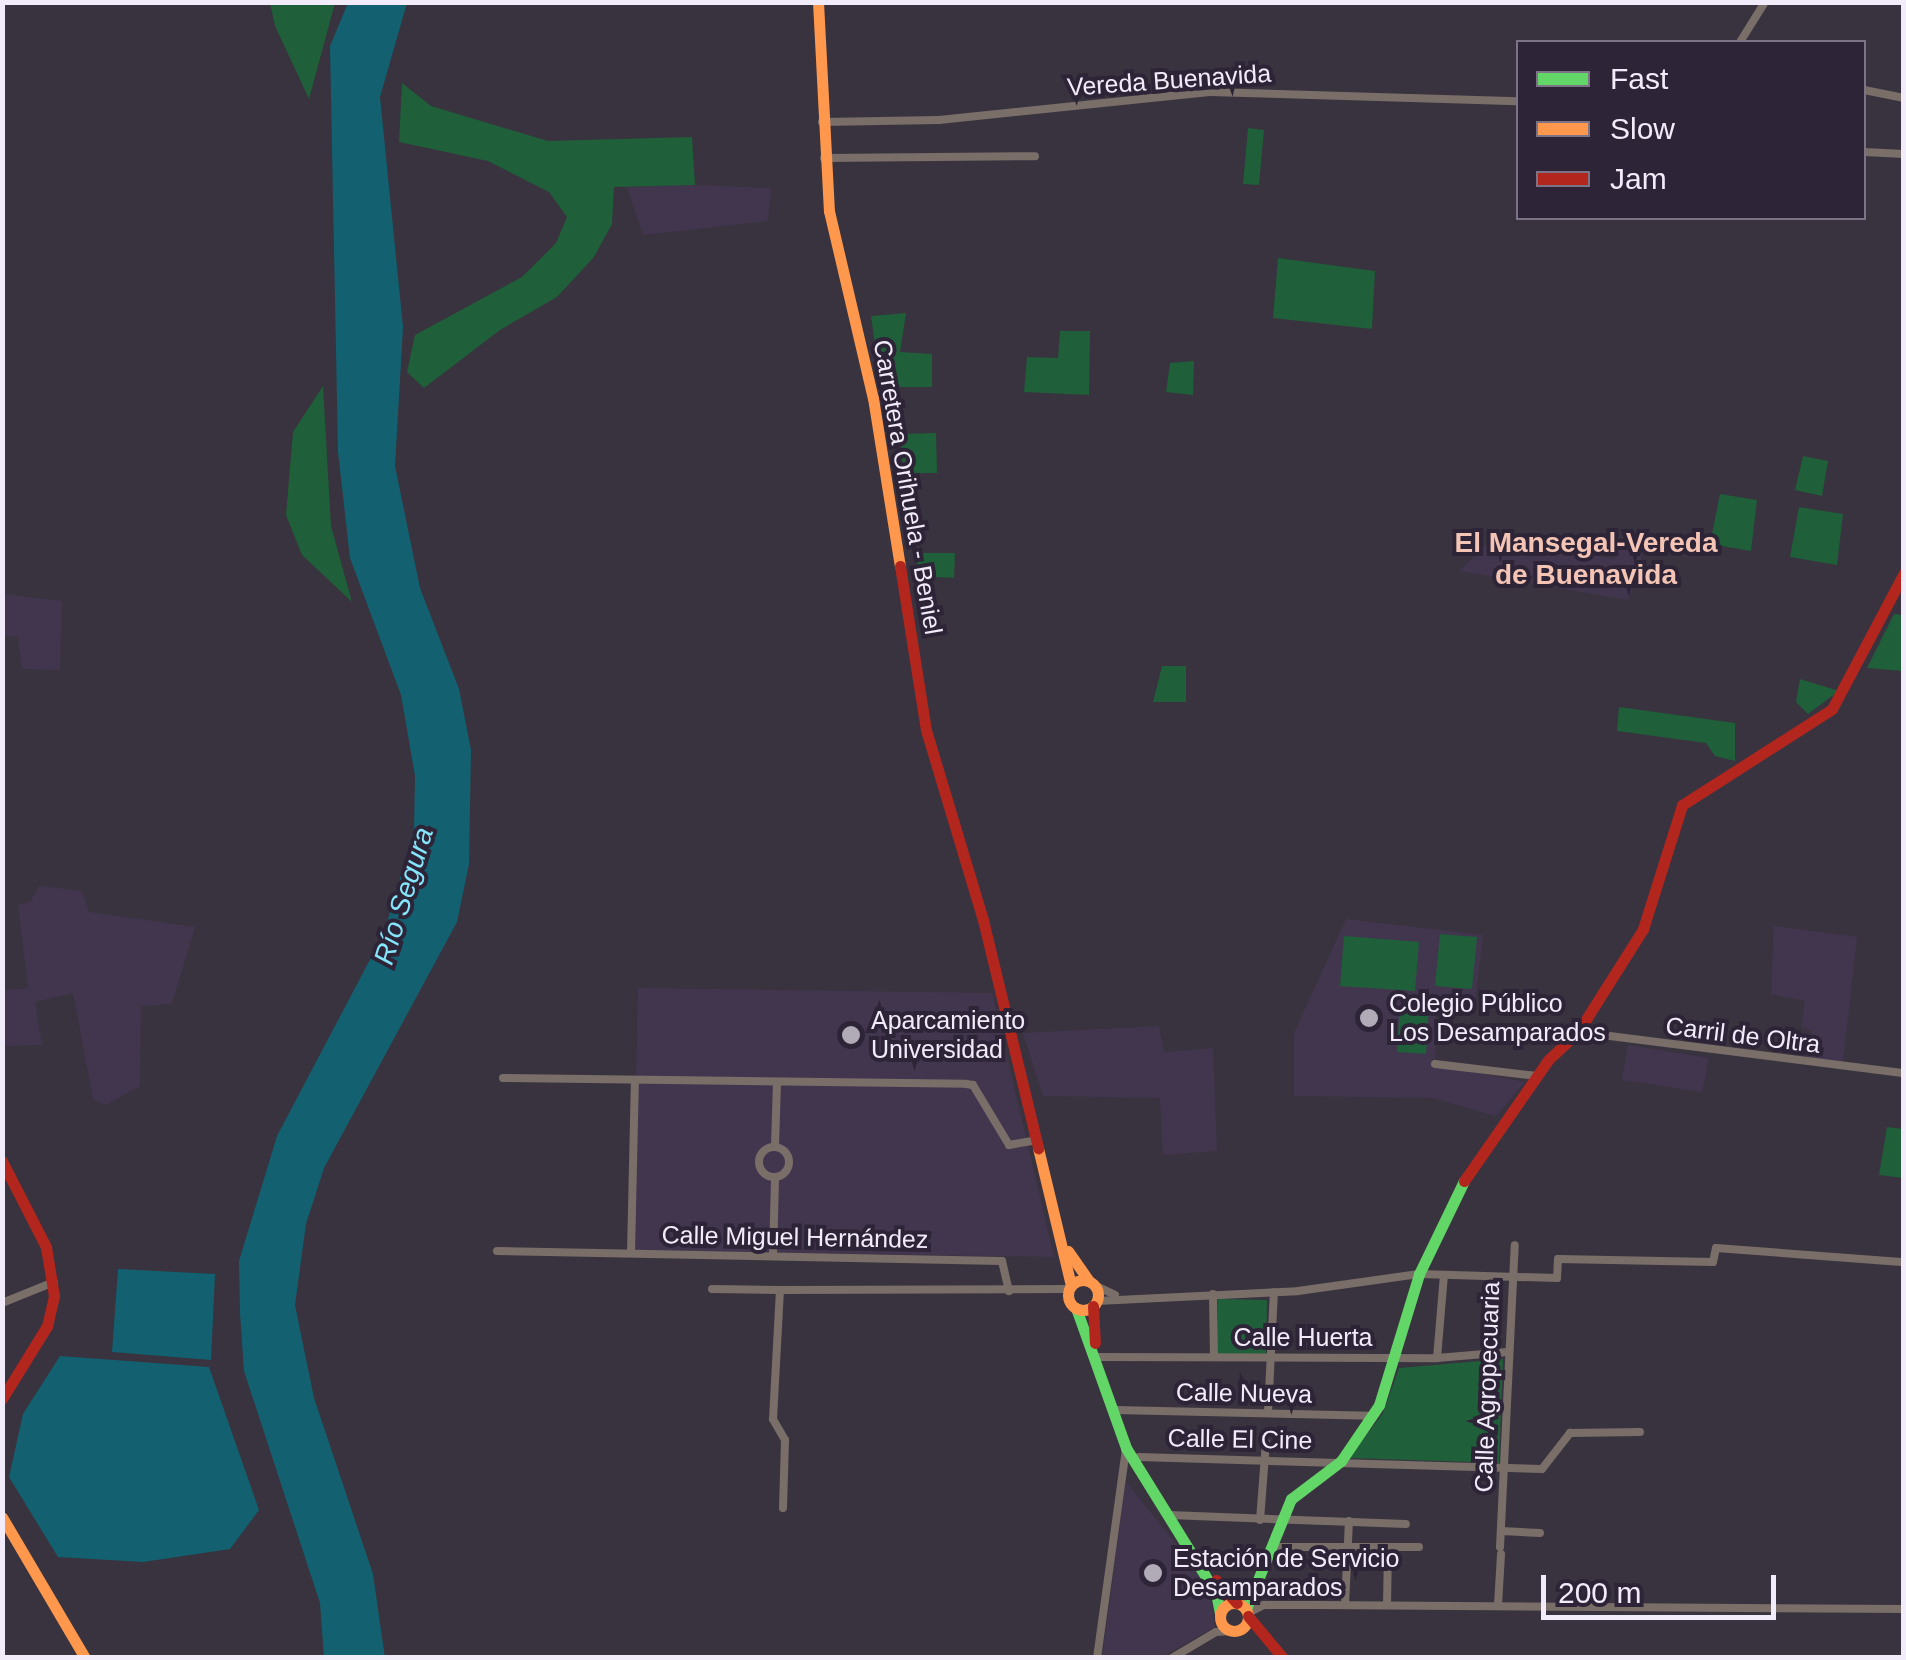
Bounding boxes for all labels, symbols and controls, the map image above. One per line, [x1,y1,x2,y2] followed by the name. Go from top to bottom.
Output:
[1516,40,1866,220] legend
[1066,58,1272,102] street label: Vereda Buenavida
[1610,62,1668,95] text: Fast
[1610,112,1675,145] text: Slow
[1610,162,1667,195] text: Jam
[867,337,949,637] street label: Carretera Orihuela - Beniel
[1454,526,1718,592] district label: El Mansegal-Vereda de Buenavida
[367,823,441,969] water label: Río Segura
[1389,989,1606,1048] place label: Colegio Público Los Desamparados
[871,1006,1025,1065] place label: Aparcamiento Universidad
[1358,1007,1380,1029] marker: Colegio Público Los Desamparados
[1664,1011,1822,1059] street label: Carril de Oltra
[840,1024,862,1046] marker: Aparcamiento Universidad
[661,1220,929,1254] street label: Calle Miguel Hernández
[1468,1280,1506,1494] street label: Calle Agropecuaria
[1234,1322,1372,1352] street label: Calle Huerta
[1176,1377,1312,1409] street label: Calle Nueva
[1167,1423,1313,1455] street label: Calle El Cine
[1173,1544,1400,1603] place label: Estación de Servicio Desamparados
[1546,1555,1781,1617] scale bar
[1142,1562,1164,1584] marker: Estación de Servicio Desamparados
[1558,1576,1641,1609] text: 200 m

